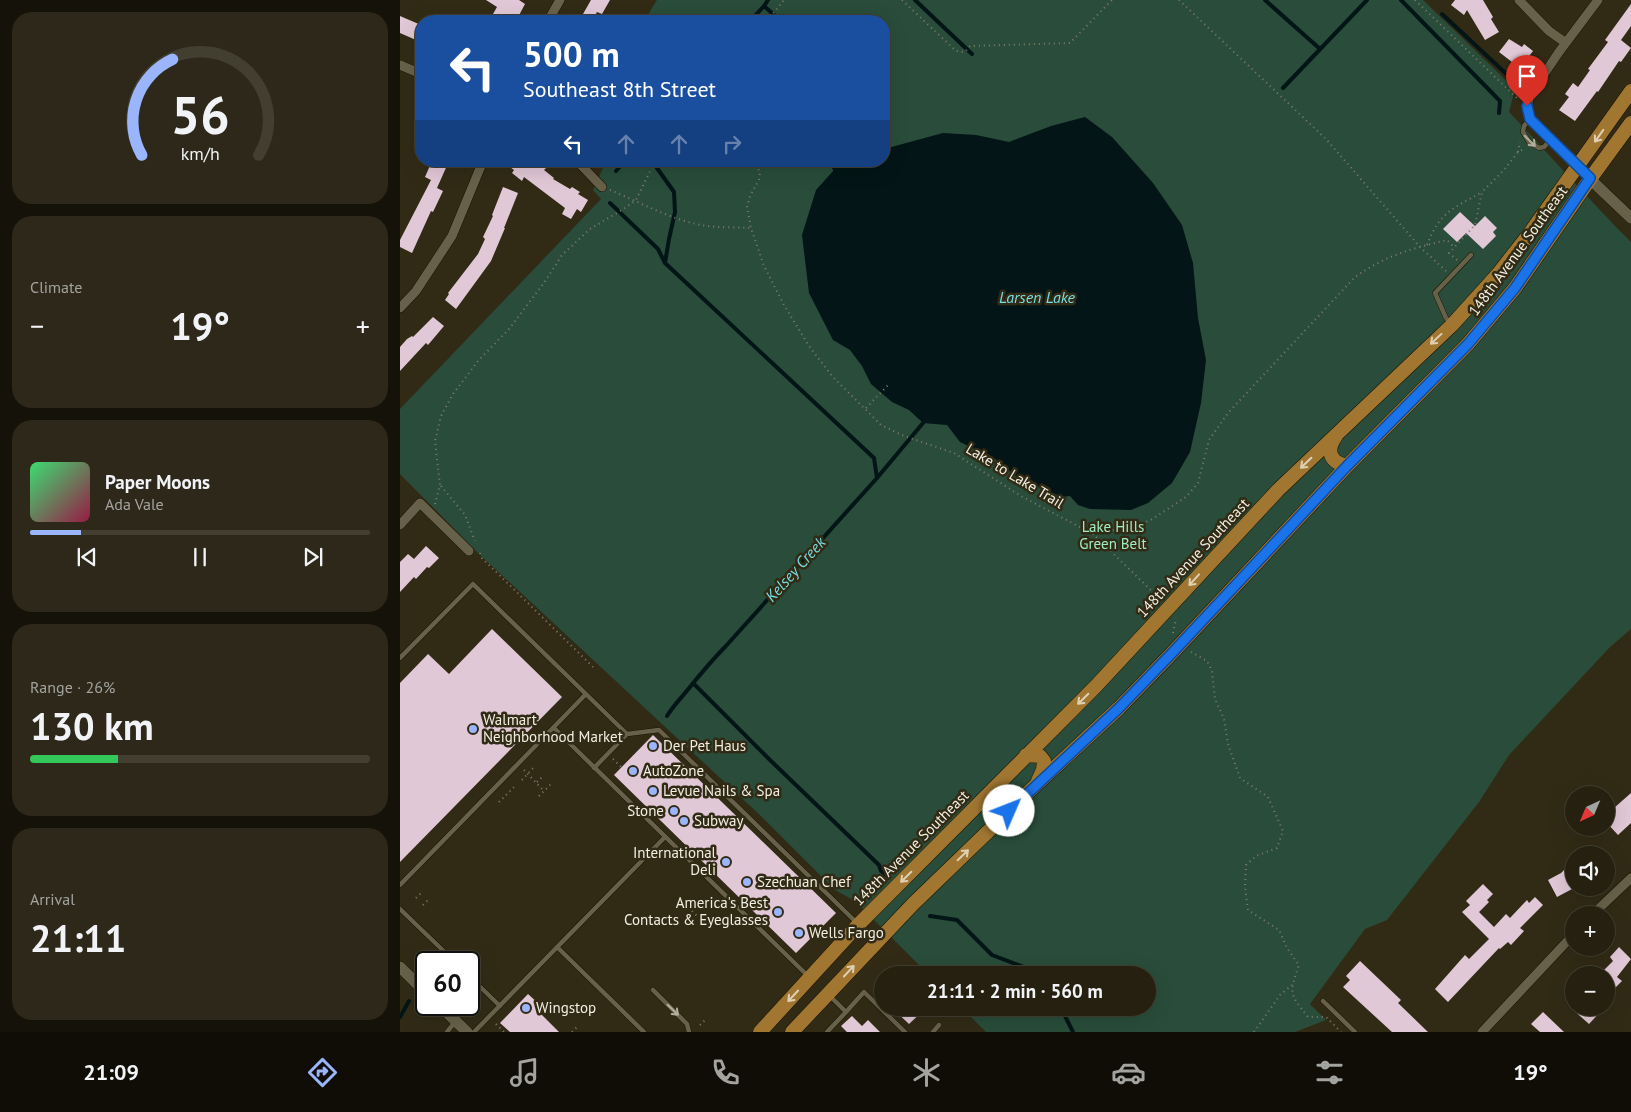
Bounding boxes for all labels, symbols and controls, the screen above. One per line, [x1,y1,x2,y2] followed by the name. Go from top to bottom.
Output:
[523,31,620,77] text: 500 m
[440,35,505,100] icon: left
[1506,55,1548,106] pin
[1513,62,1541,90] icon: arrive
[523,75,716,103] text: Southeast 8th Street
[171,81,229,148] text: 56
[1594,129,1604,143] one-way arrow
[559,130,587,158] icon: left
[612,130,640,158] icon: ahead
[665,130,693,158] icon: ahead
[718,130,746,158] icon: right
[1524,135,1536,147] one-way arrow
[180,142,220,165] text: km/h
[1464,182,1571,319] street label: 148th Avenue Southeast
[30,277,82,297] text: Climate
[999,287,1076,307] water label: Larsen Lake
[170,301,230,350] text: 19°
[30,307,44,344] text: −
[356,307,370,344] text: +
[1430,333,1443,345] one-way arrow
[963,439,1068,513] street label: Lake to Lake Trail
[1300,457,1312,469] one-way arrow
[105,470,210,494] text: Paper Moons
[105,494,164,514] text: Ada Vale
[1132,494,1253,621] street label: 148th Avenue Southeast
[1079,517,1147,553] park label: Lake Hills Green Belt
[761,532,830,606] water label: Kelsey Creek
[73,543,101,571] icon: previous
[186,543,214,571] icon: pause
[299,543,327,571] icon: next
[1188,574,1200,587] one-way arrow
[30,677,115,697] text: Range · 26%
[1077,693,1089,705] one-way arrow
[30,701,154,750] text: 130 km
[483,710,623,746] place label: Walmart Neighborhood Market
[467,723,479,735] marker: Walmart Neighborhood Market
[663,736,746,755] place label: Der Pet Haus
[647,740,659,752] marker: Der Pet Haus
[643,761,704,780] place label: AutoZone
[627,765,639,777] marker: AutoZone
[663,781,780,800] place label: Levue Nails & Spa
[982,784,1034,836] position arrow
[647,785,659,797] marker: Levue Nails & Spa
[849,786,973,910] street label: 148th Avenue Southeast
[1565,786,1615,836] north arrow
[1565,786,1615,1016] map controls
[627,801,664,820] place label: Stone
[668,805,680,817] marker: Stone
[694,811,743,830] place label: Subway
[678,815,690,827] marker: Subway
[633,843,717,879] place label: International Deli
[1565,846,1615,896] button: sound
[957,849,969,861] one-way arrow
[720,856,732,868] marker: International Deli
[900,870,912,883] one-way arrow
[757,872,852,891] place label: Szechuan Chef
[741,876,753,888] marker: Szechuan Chef
[30,889,75,909] text: Arrival
[624,893,768,929] place label: America's Best Contacts & Eyeglasses
[772,906,784,918] marker: America's Best Contacts & Eyeglasses
[1565,906,1615,956] button: +
[30,913,126,962] text: 21:11
[809,923,884,942] place label: Wells Fargo
[793,927,805,939] marker: Wells Fargo
[415,951,480,1016] speed limit sign: 60
[843,964,855,977] one-way arrow
[1565,966,1615,1016] button: −
[927,979,1103,1003] text: 21:11 · 2 min · 560 m
[787,990,799,1003] one-way arrow
[536,998,596,1017] place label: Wingstop
[520,1002,532,1014] marker: Wingstop
[667,1004,679,1016] one-way arrow
[305,1055,340,1090] icon: directions
[507,1055,542,1090] icon: music
[708,1055,743,1090] icon: phone
[909,1055,944,1090] icon: climate
[1111,1055,1146,1090] icon: car
[1312,1055,1347,1090] icon: filters
[83,1058,139,1086] text: 21:09
[1513,1058,1548,1086] text: 19°

